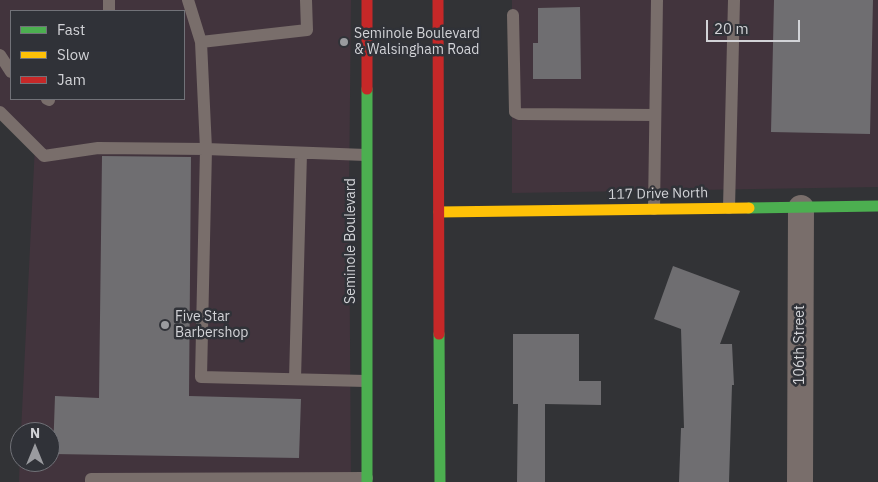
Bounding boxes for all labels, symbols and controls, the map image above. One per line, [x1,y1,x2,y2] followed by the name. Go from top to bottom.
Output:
[10,10,185,100] legend
[708,10,802,42] scale bar
[714,19,749,38] text: 20 m
[57,20,85,39] text: Fast
[354,26,480,58] place label: Seminole Boulevard & Walsingham Road
[338,36,350,48] marker: Seminole Boulevard & Walsingham Road
[57,45,90,64] text: Slow
[57,70,86,89] text: Jam
[343,178,359,304] street label: Seminole Boulevard
[608,185,708,203] street label: 117 Drive North
[792,305,808,385] street label: 106th Street
[175,309,248,342] place label: Five Star Barbershop
[159,319,171,331] marker: Five Star Barbershop
[10,422,60,472] north arrow
[30,424,40,442] text: N

